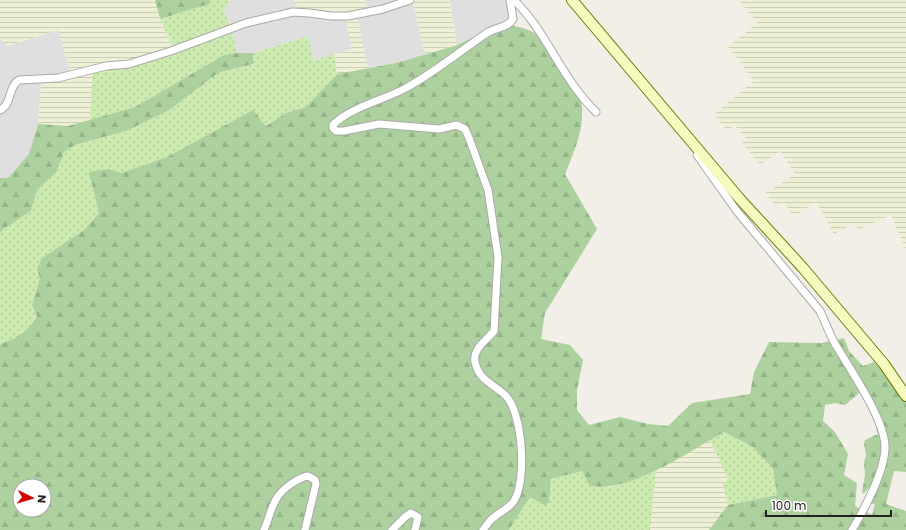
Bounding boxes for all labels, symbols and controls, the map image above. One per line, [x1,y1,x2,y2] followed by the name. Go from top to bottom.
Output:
[12,478,52,518] north arrow
[766,492,891,518] scale bar
[34,494,50,504] text: N
[772,497,806,514] text: 100 m

